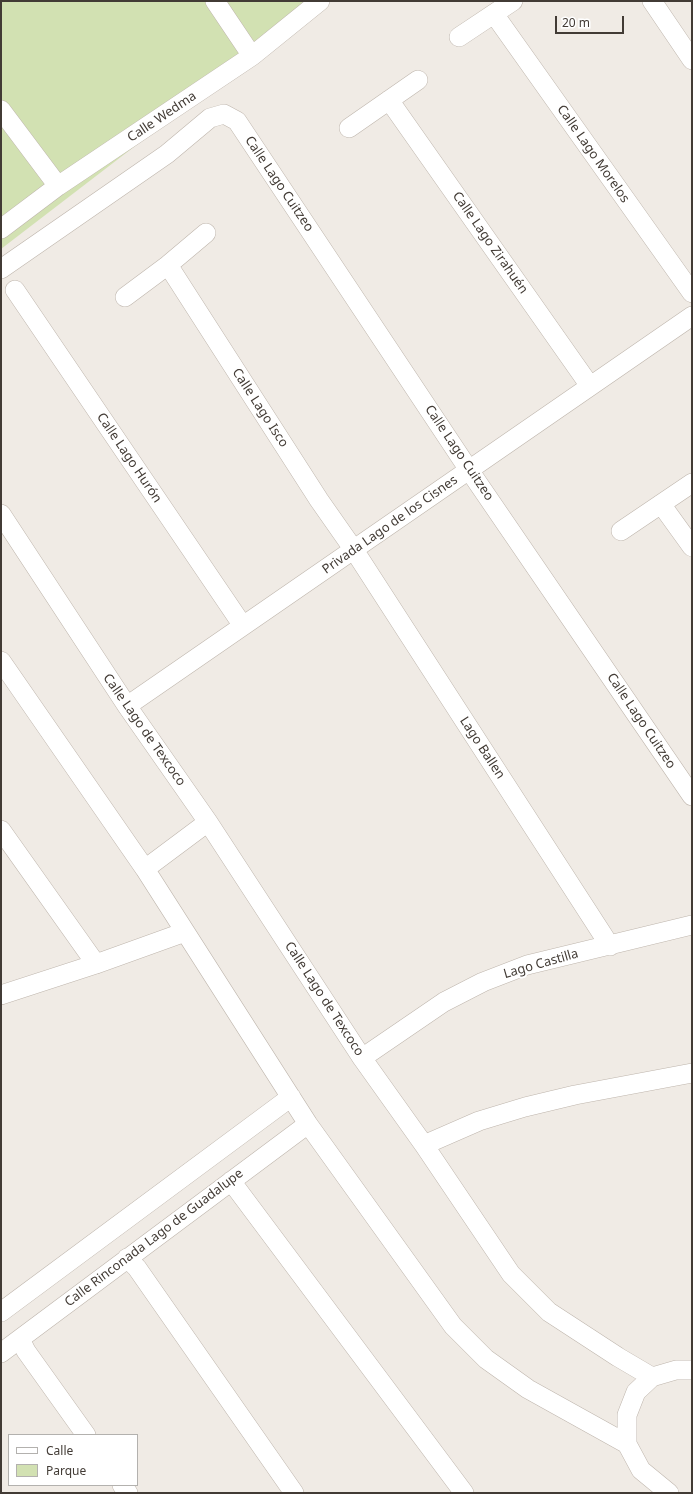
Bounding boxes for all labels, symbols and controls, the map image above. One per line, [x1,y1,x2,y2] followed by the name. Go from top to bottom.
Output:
[557,8,626,34] scale bar
[562,14,590,31] text: 20 m
[125,88,199,146] street label: Calle Wedma
[553,102,633,206] street label: Calle Lago Morelos
[241,133,317,235] street label: Calle Lago Cuitzeo
[449,189,531,297] street label: Calle Lago Zirahuén
[229,366,291,450] street label: Calle Lago Isco
[421,402,497,504] street label: Calle Lago Cuitzeo
[93,410,165,506] street label: Calle Lago Hurón
[319,472,461,578] street label: Privada Lago de los Cisnes
[603,670,679,772] street label: Calle Lago Cuitzeo
[99,671,189,789] street label: Calle Lago de Texcoco
[456,714,508,782] street label: Lago Ballen
[281,939,367,1059] street label: Calle Lago de Texcoco
[502,946,580,982] street label: Lago Castilla
[62,1166,246,1310] street label: Calle Rinconada Lago de Guadalupe
[8,1434,138,1486] legend
[46,1442,73,1459] text: Calle
[46,1462,86,1479] text: Parque

